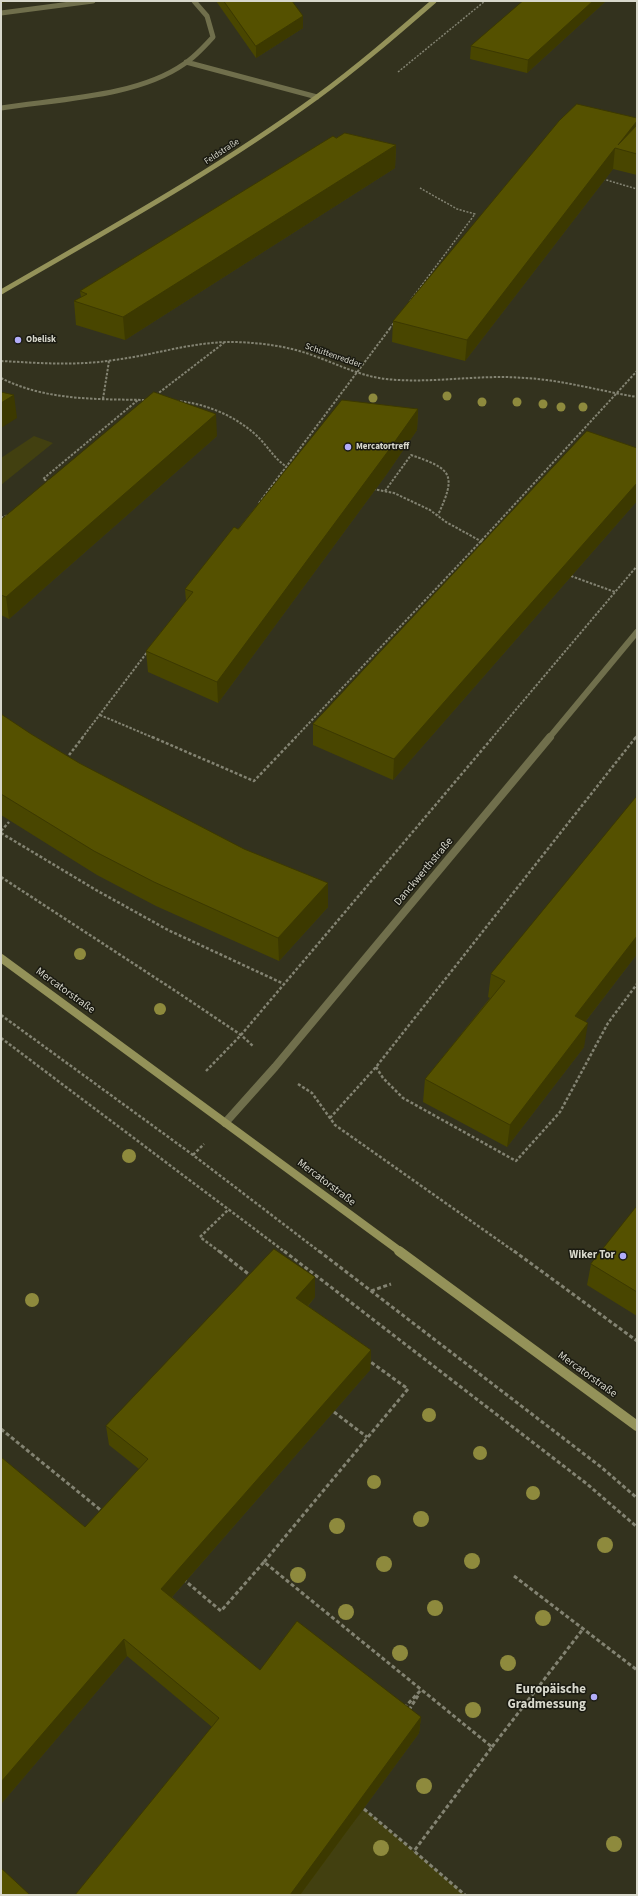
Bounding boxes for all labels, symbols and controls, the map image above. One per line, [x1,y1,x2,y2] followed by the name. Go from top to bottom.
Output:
[202,137,242,167] street label: Feldstraße
[13,335,23,345] marker: Obelisk
[26,335,56,345] place label: Obelisk
[303,341,363,371] street label: Schüttenredder
[343,442,353,452] marker: Mercatortreff
[356,442,409,452] place label: Mercatortreff
[392,835,456,909] street label: Danckwerthstraße
[33,965,97,1017] street label: Mercatorstraße
[294,1157,358,1209] street label: Mercatorstraße
[569,1249,615,1263] place label: Wiker Tor
[618,1251,628,1261] marker: Wiker Tor
[555,1349,619,1401] street label: Mercatorstraße
[507,1682,586,1713] place label: Europäische Gradmessung
[589,1692,599,1702] marker: Europäische Gradmessung

